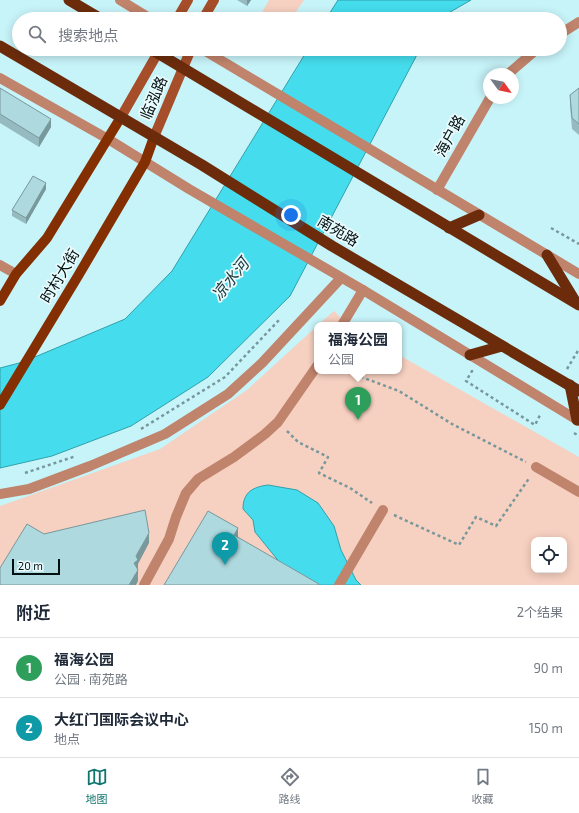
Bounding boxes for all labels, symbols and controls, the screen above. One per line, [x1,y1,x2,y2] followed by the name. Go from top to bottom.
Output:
[12,12,567,56] search box
[26,23,48,45] icon: search
[58,26,118,44] text: 搜索地点
[483,68,519,104] north arrow
[136,73,170,122] street label: 临泓路
[430,111,468,160] street label: 海户路
[281,205,301,225] your location
[315,211,362,249] street label: 南苑路
[36,245,82,306] street label: 时村大街
[207,252,254,303] water label: 凉水河
[314,322,402,374] popup
[328,330,388,348] text: 福海公园
[328,351,354,367] text: 公园
[345,387,371,420] pin: 1
[212,532,238,565] pin: 2
[531,537,567,573] map controls
[531,537,567,573] button: locate
[12,557,60,576] scale bar
[18,559,43,572] text: 20 m
[16,602,50,622] text: 附近
[517,604,563,620] text: 2个结果
[54,650,114,668] text: 福海公园
[26,660,32,676] text: 1
[533,660,563,676] text: 90 m
[54,671,128,687] text: 公园 · 南苑路
[54,710,189,728] text: 大红门国际会议中心
[25,720,33,736] text: 2
[529,720,563,736] text: 150 m
[54,731,80,747] text: 地点
[86,766,108,806] tab: 地图
[279,766,301,806] tab: 路线
[472,766,494,806] tab: 收藏

